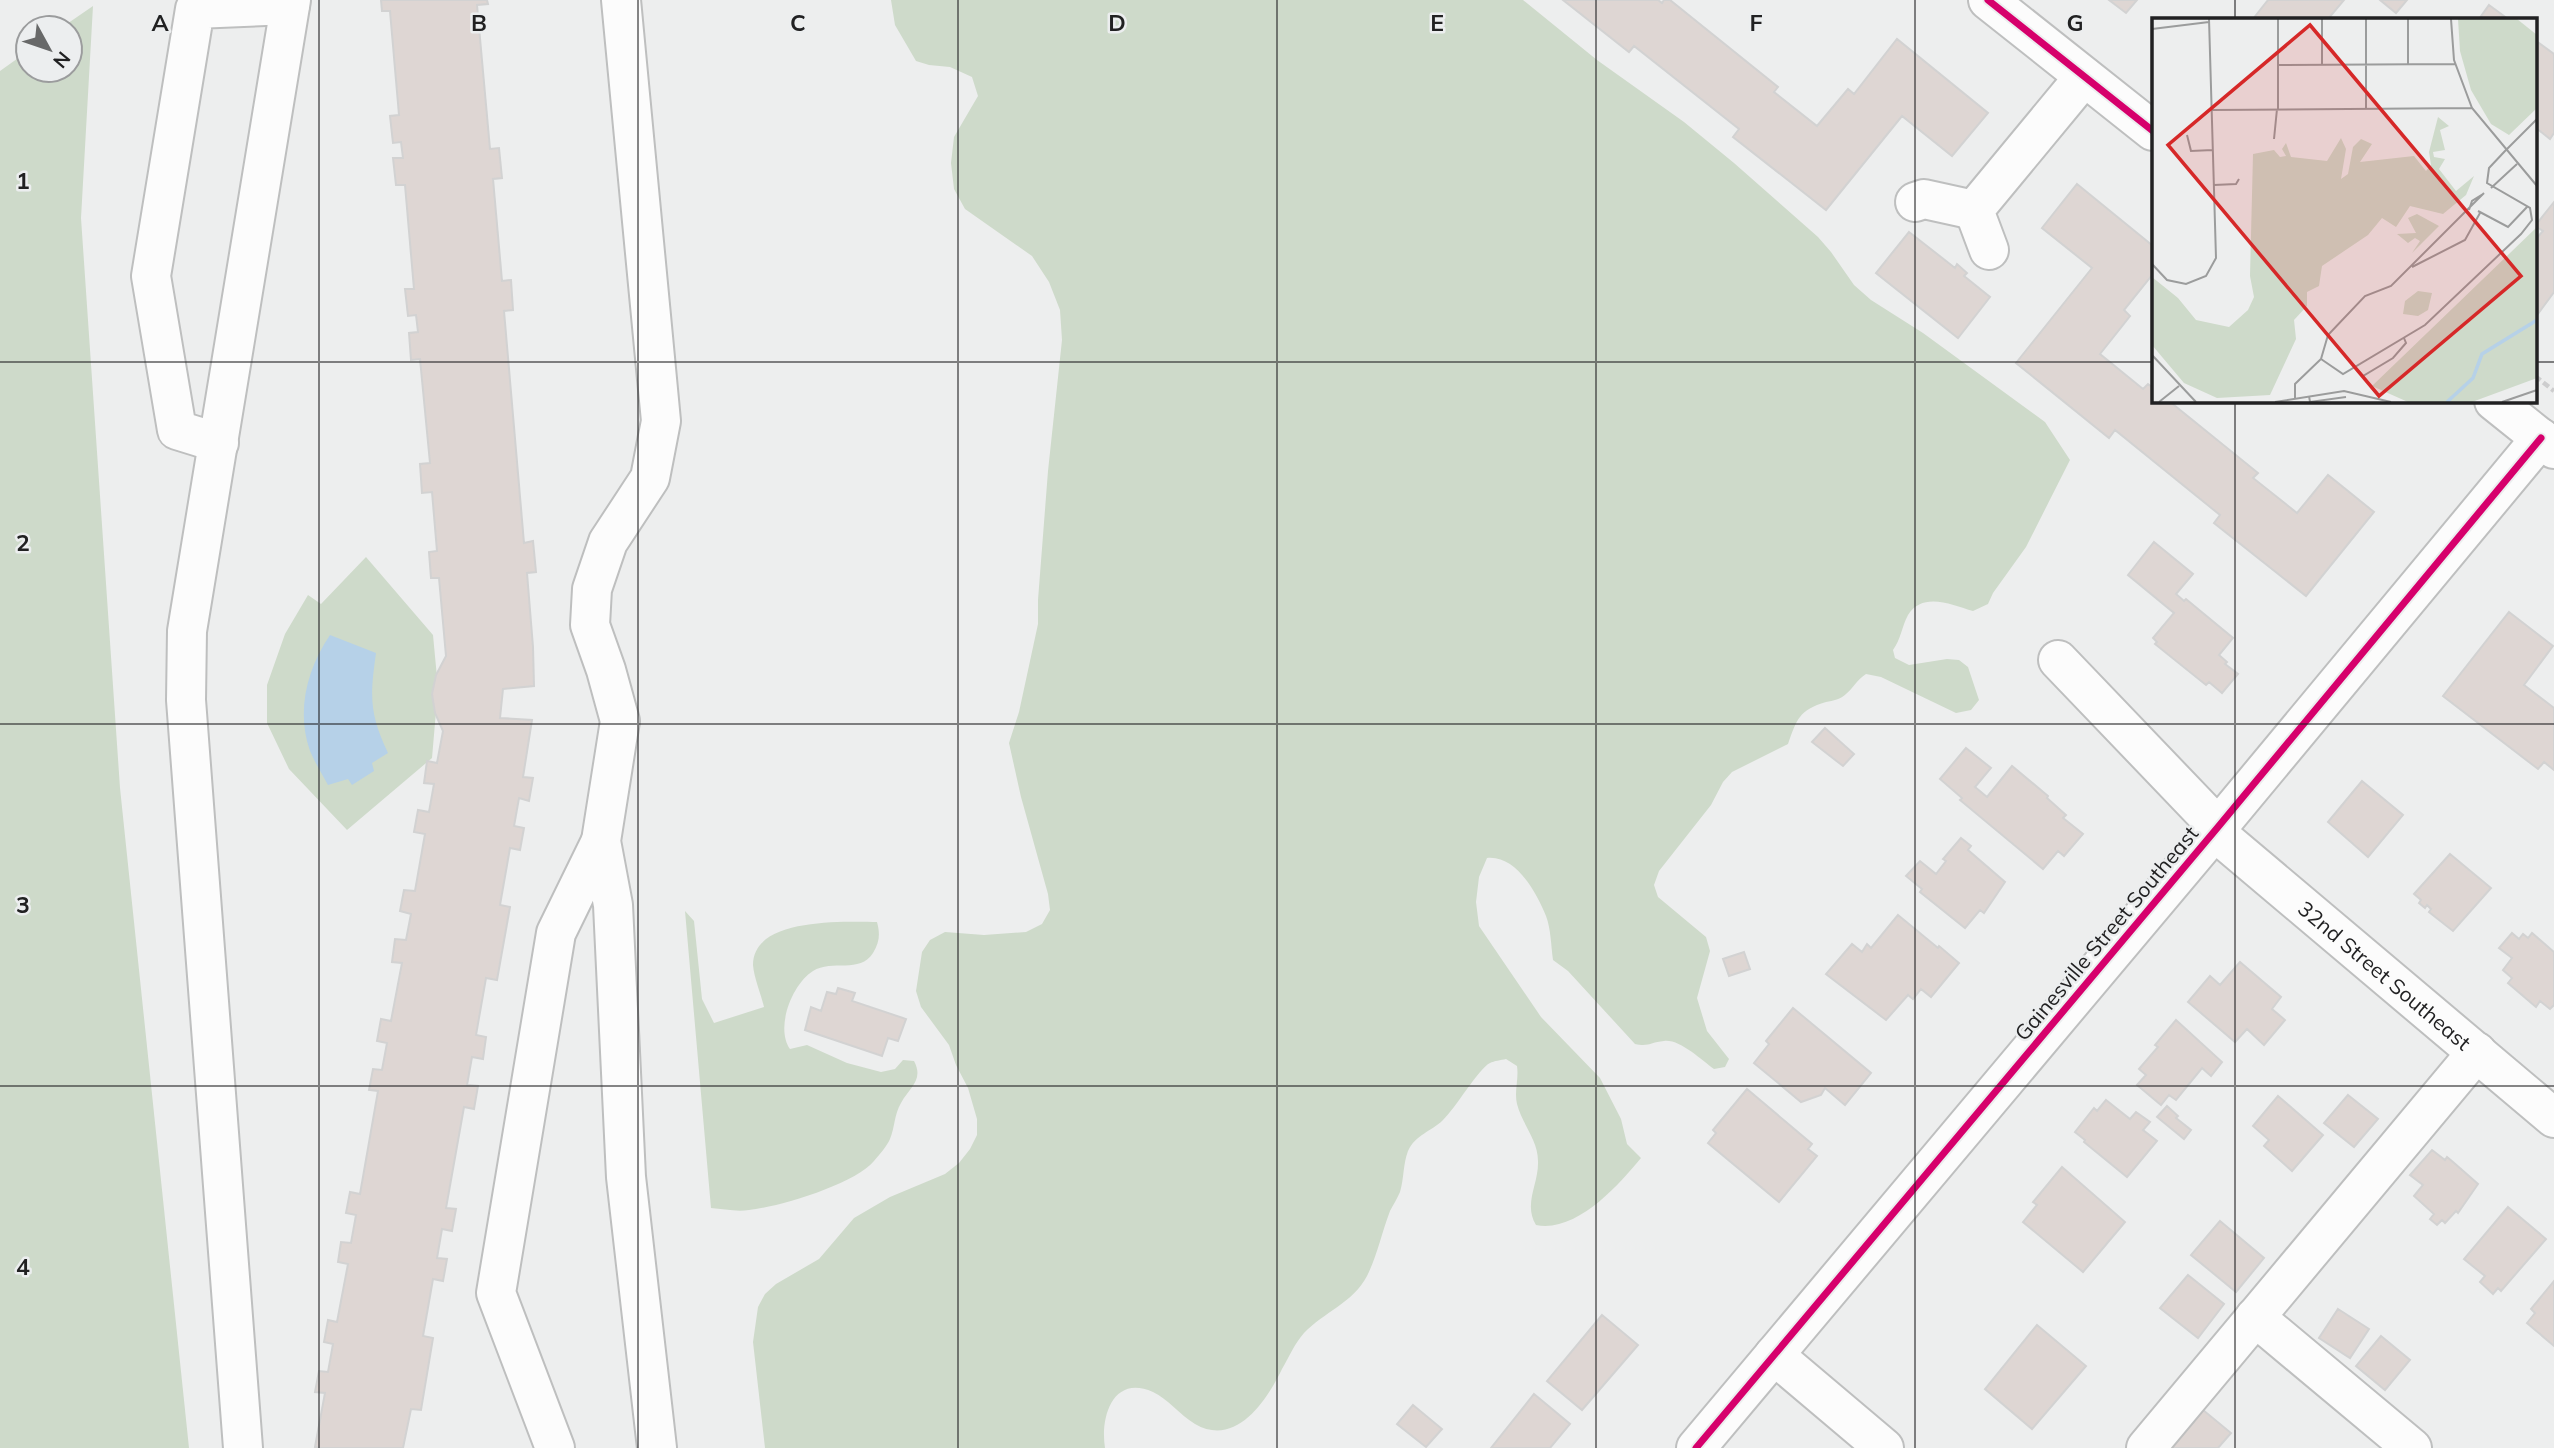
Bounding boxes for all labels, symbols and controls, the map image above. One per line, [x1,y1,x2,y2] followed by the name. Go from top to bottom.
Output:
[151,8,169,37] text: A
[471,8,487,37] text: B
[790,8,806,37] text: C
[1108,8,1126,37] text: D
[1430,8,1444,37] text: E
[1749,8,1763,37] text: F
[2066,8,2084,37] text: G
[14,14,84,84] north arrow
[2152,18,2536,402] inset map
[48,47,76,73] text: N
[16,166,30,195] text: 1
[16,528,30,557] text: 2
[2009,820,2203,1046] street label: Gainesville Street Southeast
[16,890,30,919] text: 3
[2293,895,2476,1055] street label: 32nd Street Southeast
[16,1252,30,1281] text: 4

